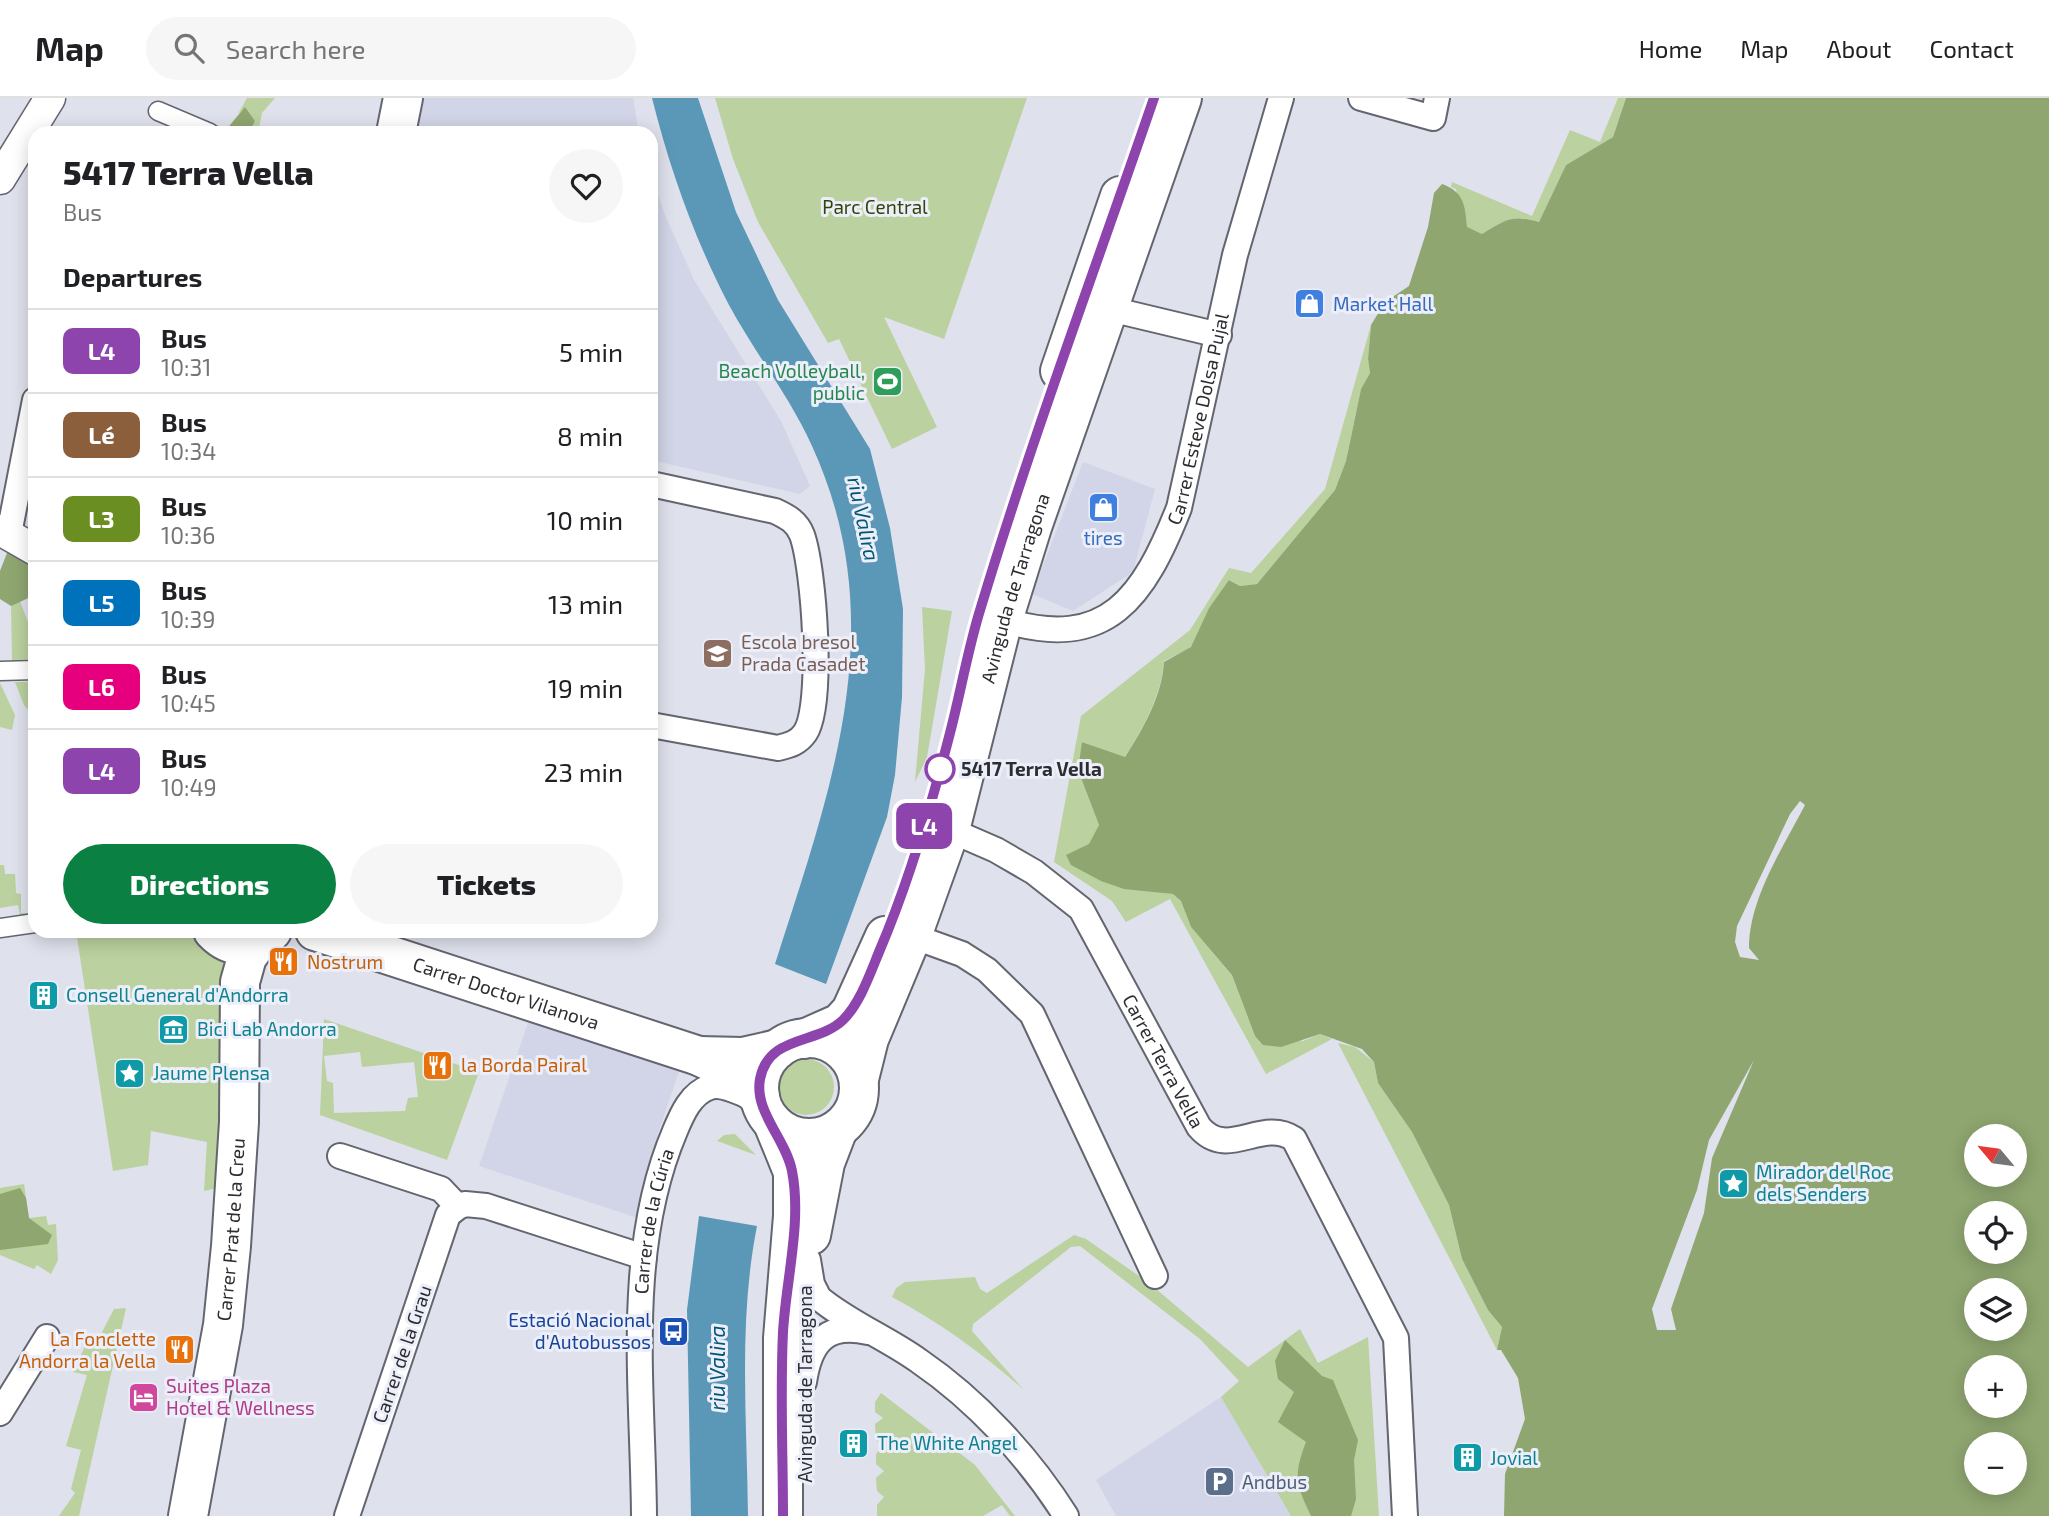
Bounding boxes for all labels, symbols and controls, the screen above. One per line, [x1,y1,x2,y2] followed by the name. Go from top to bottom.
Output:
[146,17,636,80] search box
[35,28,104,68] text: Map
[170,29,208,67] icon: search
[226,33,365,64] text: Search here
[1639,34,1702,63] text: Home
[1740,34,1788,63] text: Map
[1826,34,1892,63] text: About
[1930,34,2014,63] text: Contact
[549,149,623,223] button: heart
[63,152,314,192] text: 5417 Terra Vella
[822,195,928,218] park label: Parc Central
[63,198,102,226] text: Bus
[63,261,202,292] text: Departures
[1293,287,1327,321] shop icon: Market Hall
[1333,292,1434,315] place label: Market Hall
[1161,310,1233,528] street label: Carrer Esteve Dolsa Pujal
[161,322,207,353] text: Bus
[88,336,115,365] text: L4
[559,336,623,367] text: 5 min
[161,353,211,381] text: 10:31
[718,359,865,404] place label: Beach Volleyball, public
[871,365,905,399] sports icon: Beach Volleyball, public
[161,406,207,437] text: Bus
[88,420,115,449] text: Lé
[557,420,623,451] text: 8 min
[161,437,216,465] text: 10:34
[843,474,886,563] water label: riu Valira
[161,490,207,521] text: Bus
[976,490,1054,685] street label: Avinguda de Tarragona
[1086,490,1120,524] shop icon: tires
[88,504,115,533] text: L3
[547,504,623,535] text: 10 min
[161,521,215,549] text: 10:36
[1083,526,1123,549] place label: tires
[161,574,207,605] text: Bus
[88,588,115,617] text: L5
[548,588,623,619] text: 13 min
[161,605,215,633] text: 10:39
[741,630,866,675] place label: Escola bresol Prada Casadet
[701,636,735,670] school or university icon: Escola bresol Prada Casadet
[161,658,207,689] text: Bus
[88,672,115,701] text: L6
[548,672,623,703] text: 19 min
[161,689,216,717] text: 10:45
[161,742,207,773] text: Bus
[925,754,955,784] marker: 5417 Terra Vella
[88,756,115,785] text: L4
[544,756,623,787] text: 23 min
[961,757,1102,780] place label: 5417 Terra Vella
[161,773,217,801] text: 10:49
[892,803,956,849] line badge: L4
[910,811,938,840] text: L4
[63,844,336,924] button: Directions
[350,844,623,924] button: Tickets
[267,945,301,979] restaurant icon: Nostrum
[307,950,383,973] place label: Nostrum
[410,952,602,1034] street label: Carrer Doctor Vilanova
[26,978,60,1012] building icon: Consell General d'Andorra
[66,983,289,1006] place label: Consell General d'Andorra
[1118,990,1209,1132] street label: Carrer Terra Vella
[157,1012,191,1046] museum icon: Bici Lab Andorra
[197,1017,337,1040] place label: Bici Lab Andorra
[421,1048,455,1082] restaurant icon: la Borda Pairal
[461,1053,587,1076] place label: la Borda Pairal
[113,1056,147,1090] place icon: Jaume Plensa
[153,1061,270,1084] place label: Jaume Plensa
[1964,1124,2026,1186] north arrow
[1964,1124,2027,1495] map controls
[211,1137,249,1322] street label: Carrer Prat de la Creu
[629,1145,678,1295] street label: Carrer de la Cúria
[1756,1160,1891,1205] place label: Mirador del Roc dels Senders
[1716,1166,1750,1200] place icon: Mirador del Roc dels Senders
[1964,1201,2027,1264] button: locate
[1964,1278,2027,1341] button: layers
[367,1282,436,1426] street label: Carrer de la Grau
[793,1285,816,1483] street label: Avinguda de Tarragona
[508,1308,651,1353] place label: Estació Nacional d'Autobussos
[657,1314,691,1348] bus stop icon: Estació Nacional d'Autobussos
[704,1325,729,1411] water label: riu Valira
[19,1327,156,1372] place label: La Fonclette Andorra la Vella
[162,1333,196,1367] restaurant icon: La Fonclette Andorra la Vella
[1964,1355,2027,1418] button: +
[166,1374,315,1419] place label: Suites Plaza Hotel & Wellness
[126,1380,160,1414] hotel icon: Suites Plaza Hotel & Wellness
[837,1426,871,1460] building icon: The White Angel
[877,1431,1018,1454] place label: The White Angel
[1964,1432,2027,1495] button: −
[1450,1441,1484,1475] building icon: Jovial
[1490,1446,1538,1469] place label: Jovial
[1202,1465,1236,1499] parking icon: Andbus
[1242,1470,1307,1493] place label: Andbus

